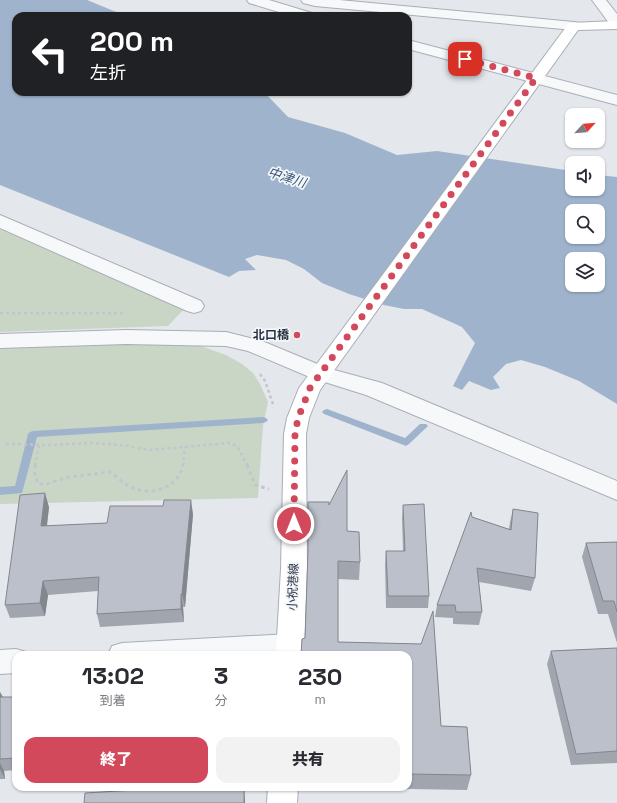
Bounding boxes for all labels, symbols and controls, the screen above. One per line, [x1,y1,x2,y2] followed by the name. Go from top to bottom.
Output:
[90,23,174,59] text: 200 m
[24,28,76,80] icon: left
[448,42,482,76] pin
[454,48,476,70] icon: arrive
[90,61,126,84] text: 左折
[565,108,605,148] north arrow
[565,108,605,292] map controls
[565,156,605,196] button: sound
[266,163,310,192] water label: 中津川
[565,204,605,244] button: search
[565,252,605,292] button: layers
[253,327,290,343] place label: 北口橋
[292,330,302,340] marker: 北口橋
[273,503,315,545] position arrow
[284,563,302,611] street label: 小祝港線
[82,660,144,691] text: 13:02
[214,660,228,691] text: 3
[298,661,342,692] text: 230
[315,691,326,708] text: m
[100,692,126,709] text: 到着
[214,692,227,709] text: 分
[24,737,208,783] button: 終了
[216,737,400,783] button: 共有

